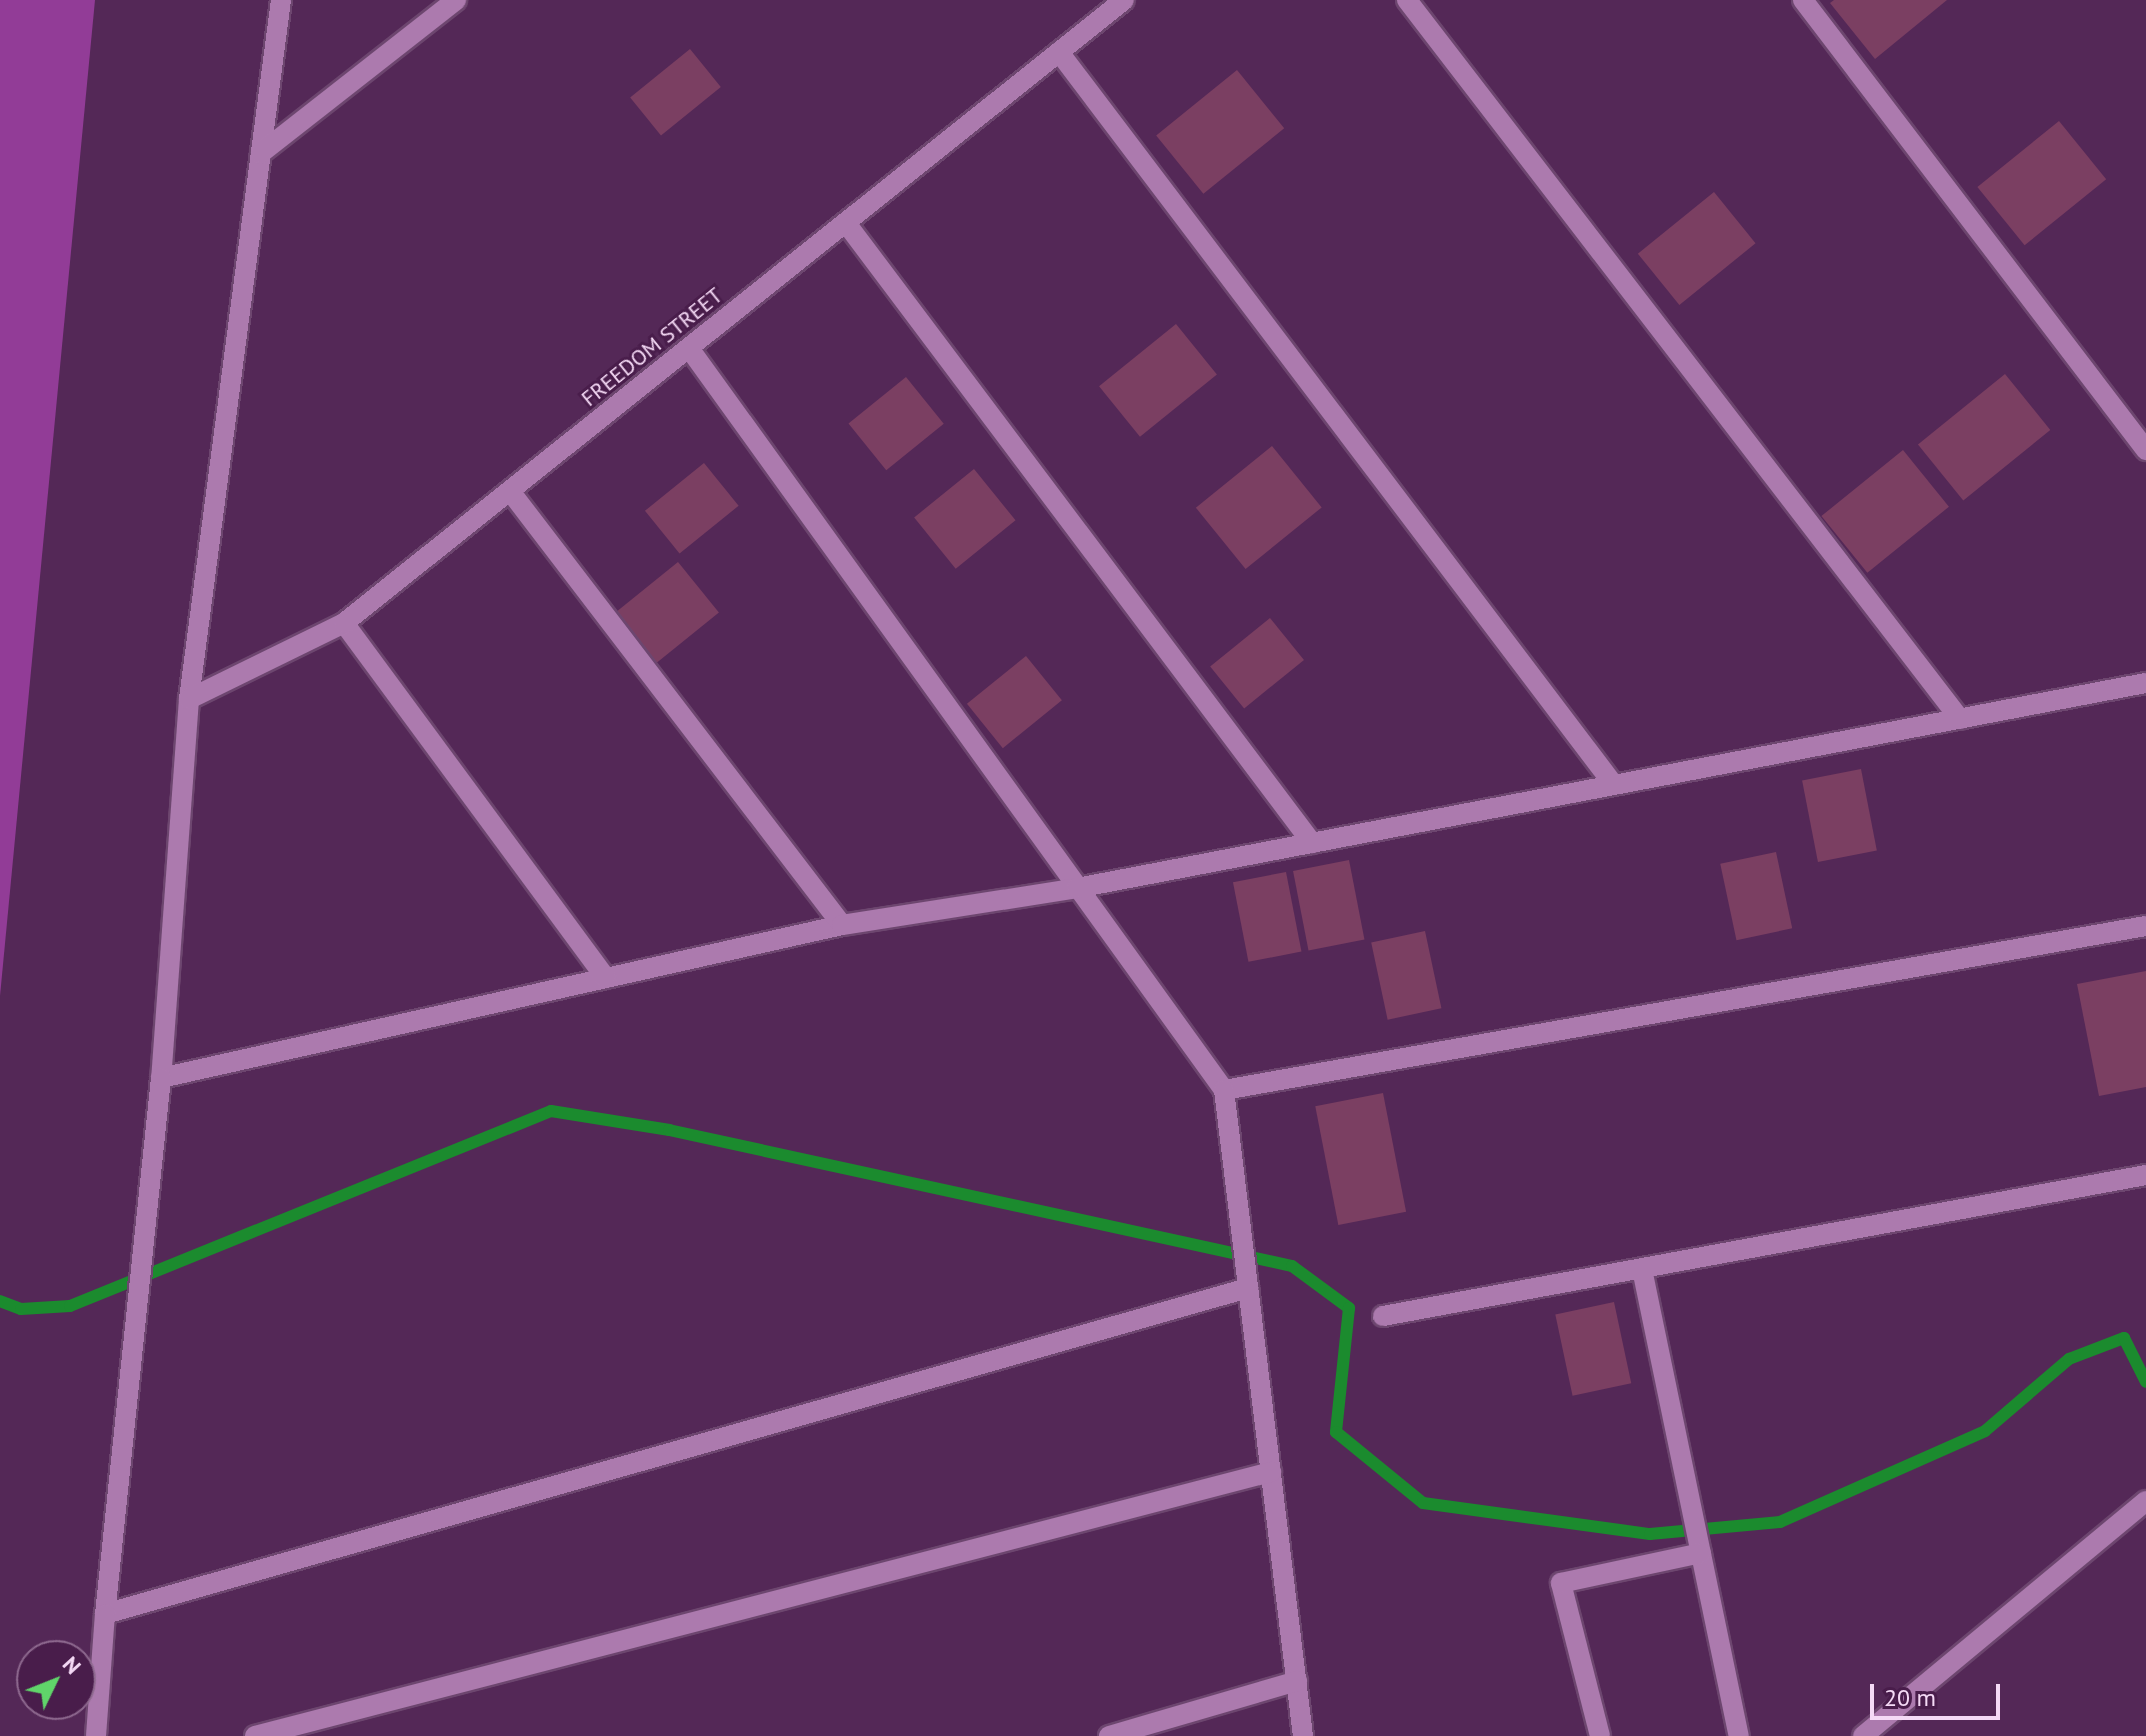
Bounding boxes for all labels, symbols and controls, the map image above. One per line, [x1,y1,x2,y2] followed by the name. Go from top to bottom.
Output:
[576,282,728,412] street label: FREEDOM STREET
[16,1640,96,1720] north arrow
[57,1650,87,1680] text: N
[1874,1668,2004,1718] scale bar
[1884,1682,1936,1713] text: 20 m

